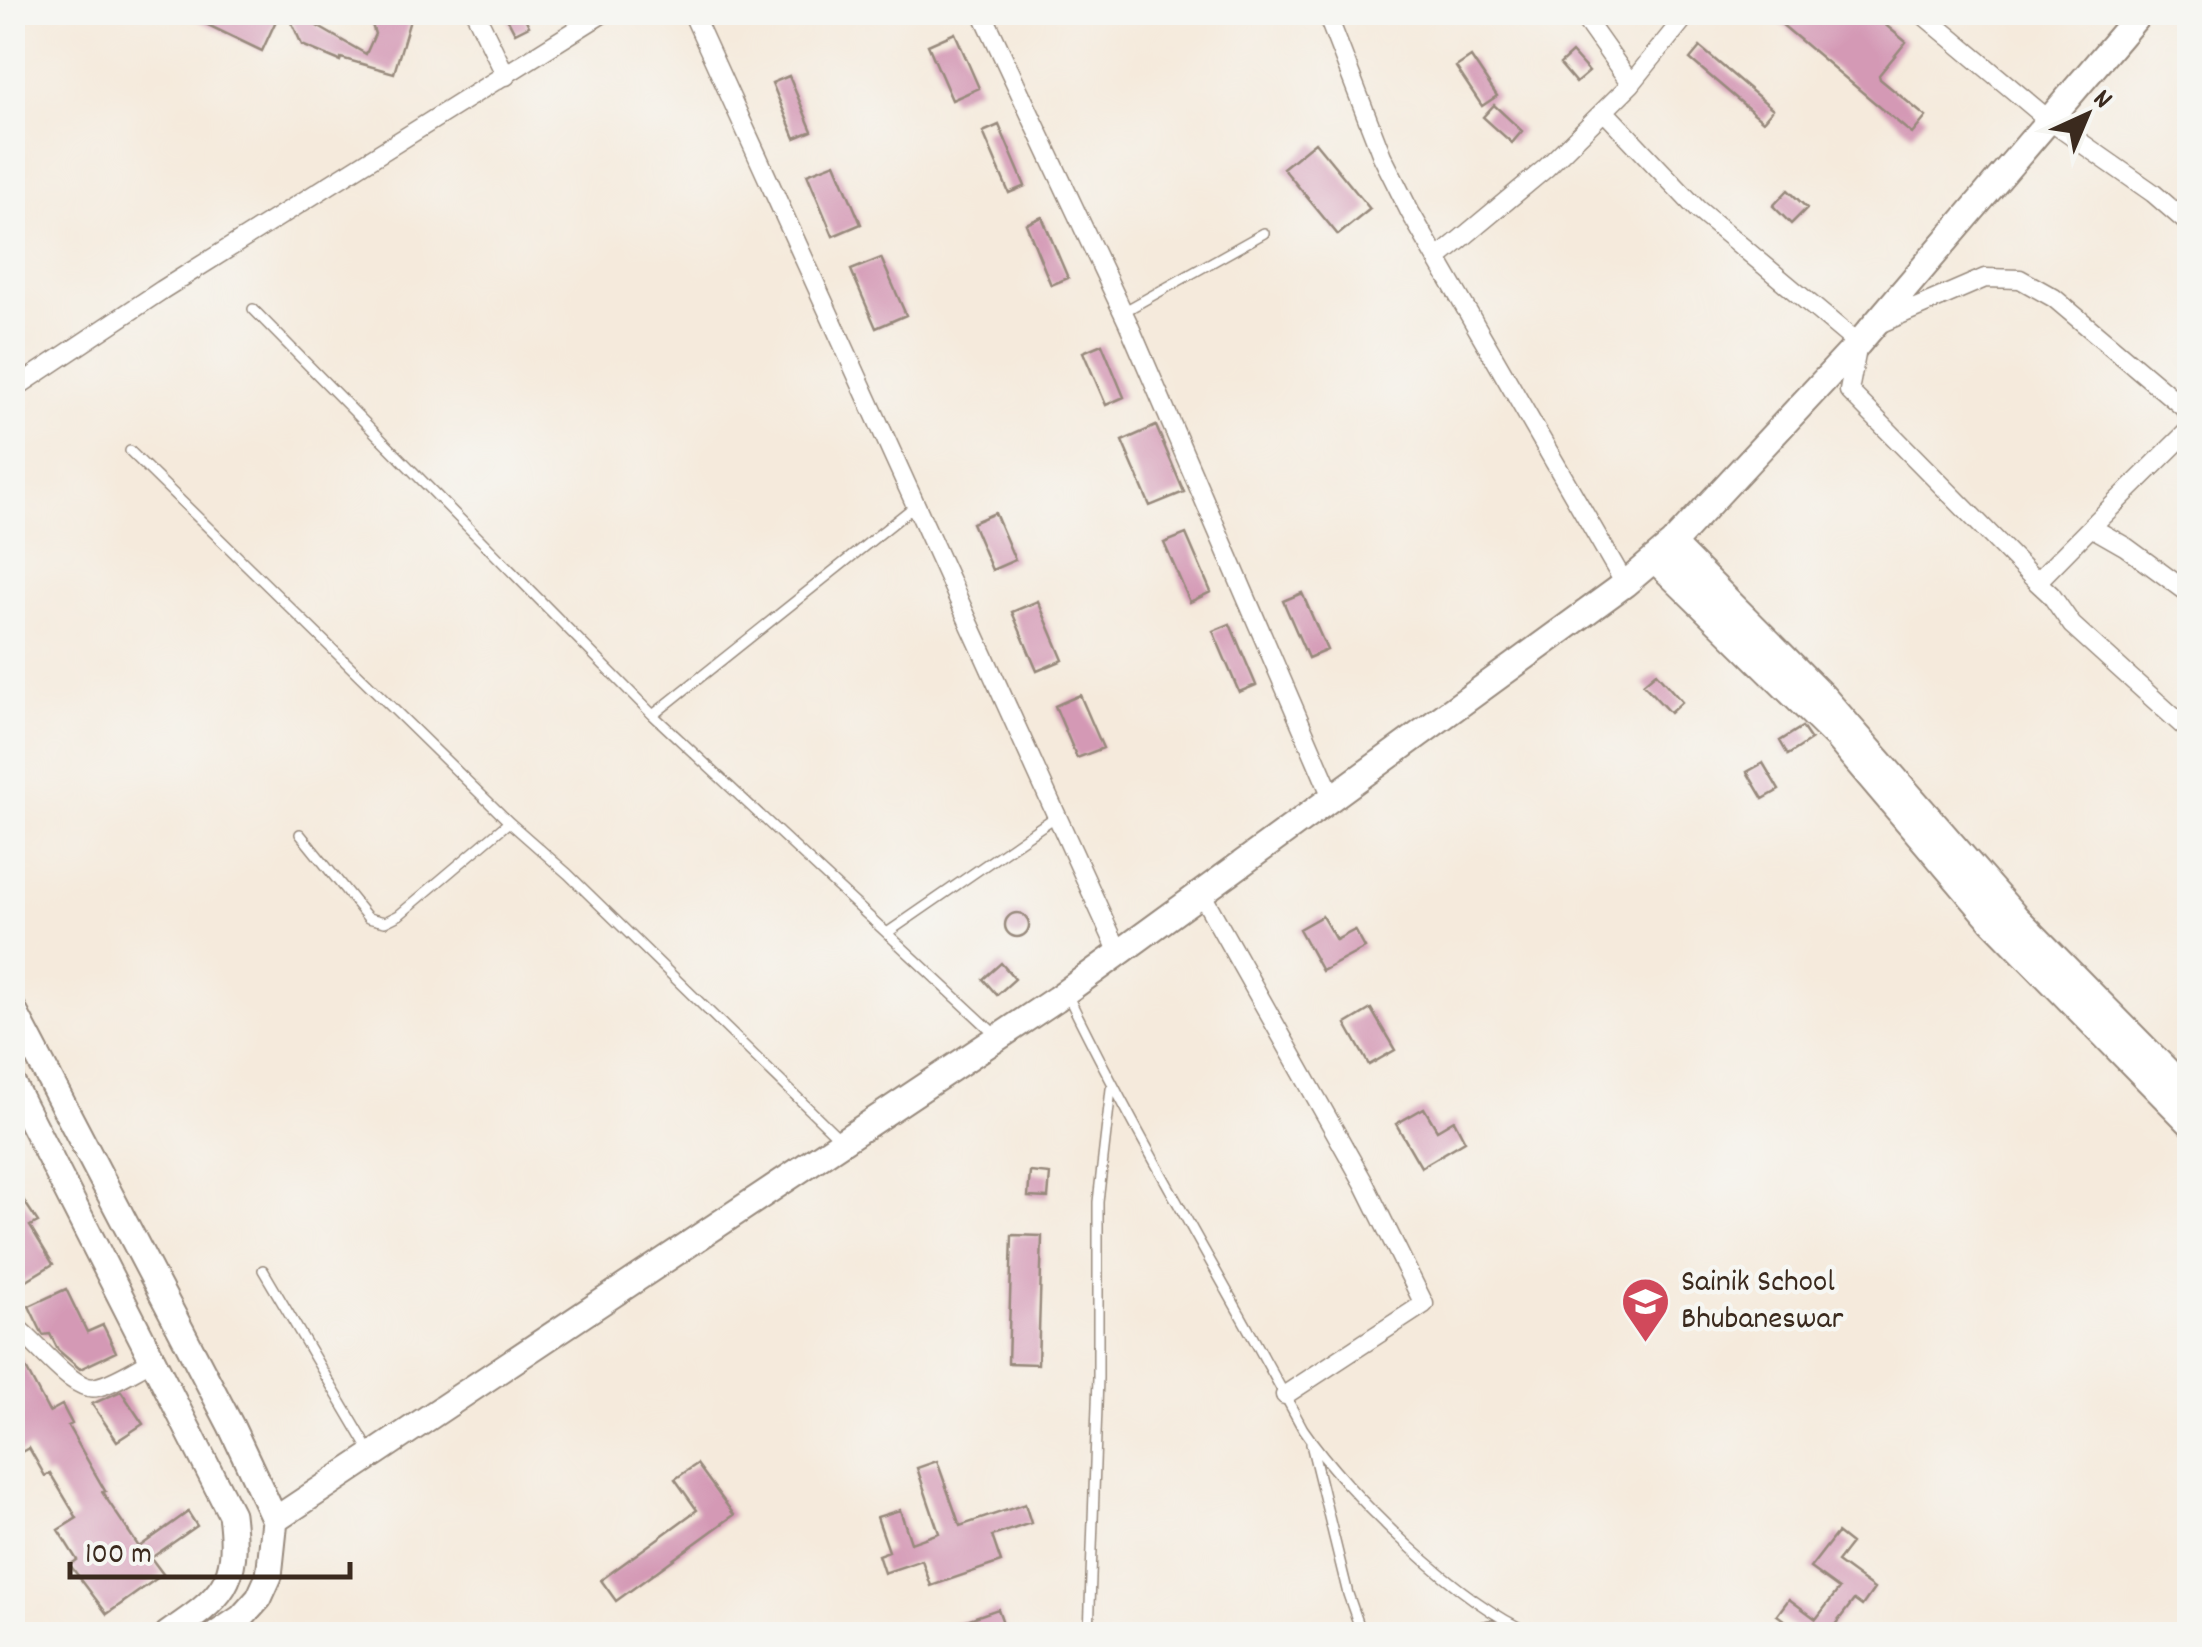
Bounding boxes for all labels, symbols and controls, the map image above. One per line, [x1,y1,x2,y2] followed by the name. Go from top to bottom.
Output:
[2037,65,2137,165] north arrow
[2082,81,2120,120] text: N
[1681,1261,1843,1344] place label: Sainik School Bhubaneswar
[1620,1276,1672,1344] school or university icon: Sainik School Bhubaneswar
[70,1517,350,1579] scale bar
[85,1535,152,1578] text: 100 m

